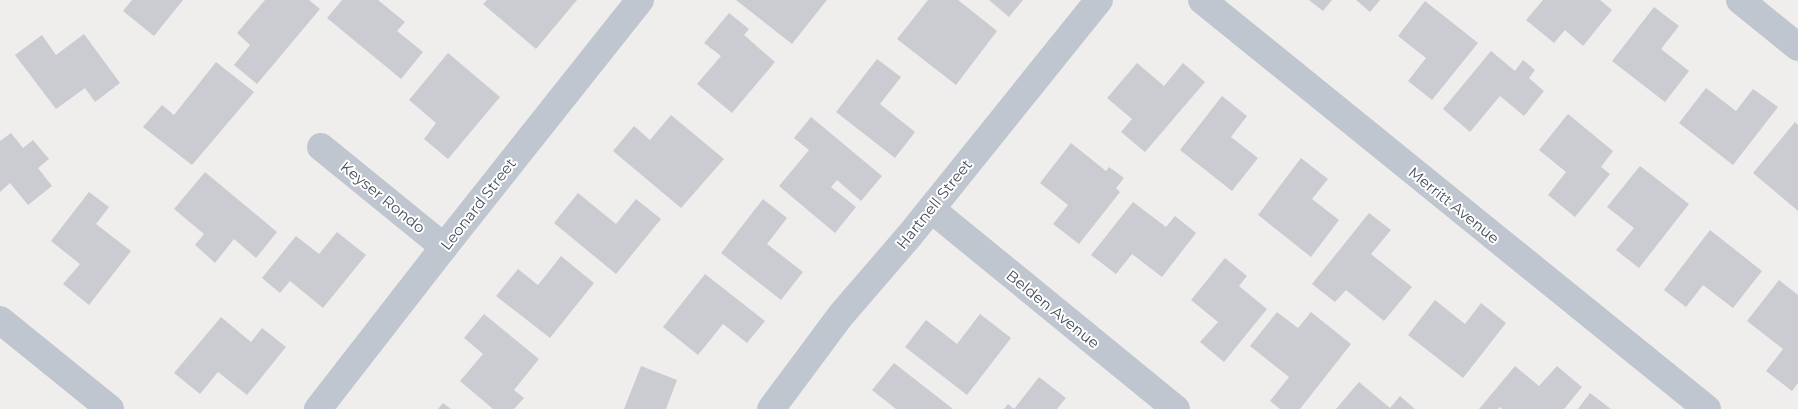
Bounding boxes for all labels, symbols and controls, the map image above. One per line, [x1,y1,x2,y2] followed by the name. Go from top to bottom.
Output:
[436,154,520,254] street label: Leonard Street
[892,155,976,253] street label: Hartnell Street
[337,157,429,237] street label: Keyser Rondo
[1405,162,1503,248] street label: Merritt Avenue
[1003,266,1103,352] street label: Belden Avenue

